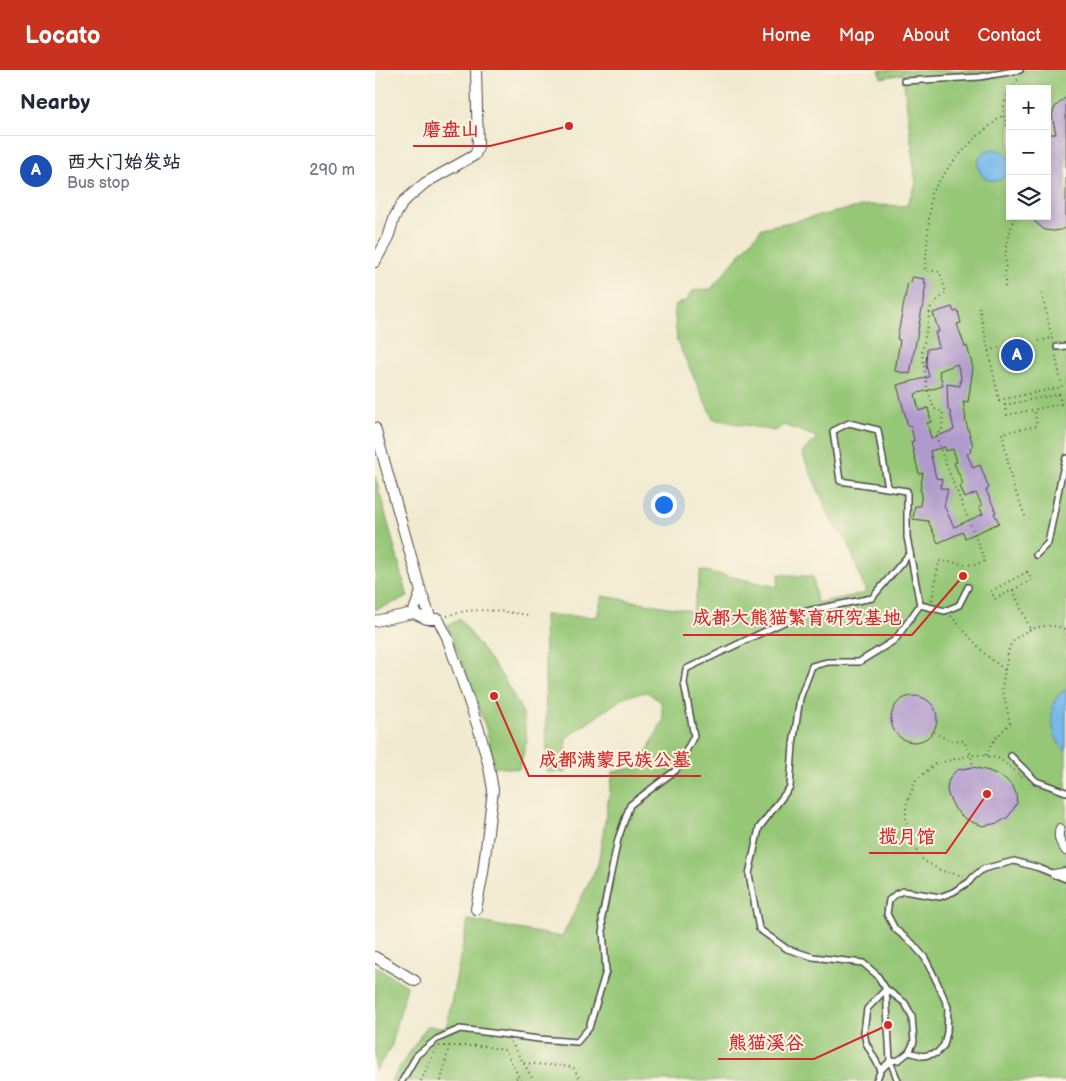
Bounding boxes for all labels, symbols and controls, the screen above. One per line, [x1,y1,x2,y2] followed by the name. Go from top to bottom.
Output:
[25,21,100,50] text: Locato
[762,25,811,46] text: Home
[839,25,875,46] text: Map
[903,25,950,46] text: About
[978,25,1041,46] text: Contact
[1006,85,1051,220] map controls
[1006,85,1051,130] button: +
[20,90,90,115] text: Nearby
[413,112,490,146] callout: 磨盘山
[422,119,480,142] text: 磨盘山
[1006,130,1051,175] button: −
[67,151,181,174] text: 西大门始发站
[31,161,41,180] text: A
[309,161,355,180] text: 290 m
[67,174,130,193] text: Bus stop
[1006,175,1051,220] button: layers
[1001,336,1033,374] pin: A
[651,492,677,518] your location
[683,601,912,635] callout: 成都大熊猫繁育研究基地
[692,607,902,630] text: 成都大熊猫繁育研究基地
[529,742,701,776] callout: 成都满蒙民族公墓
[539,749,691,772] text: 成都满蒙民族公墓
[869,819,946,853] callout: 揽月馆
[878,826,936,849] text: 揽月馆
[718,1025,814,1059] callout: 熊猫溪谷
[728,1032,804,1055] text: 熊猫溪谷

